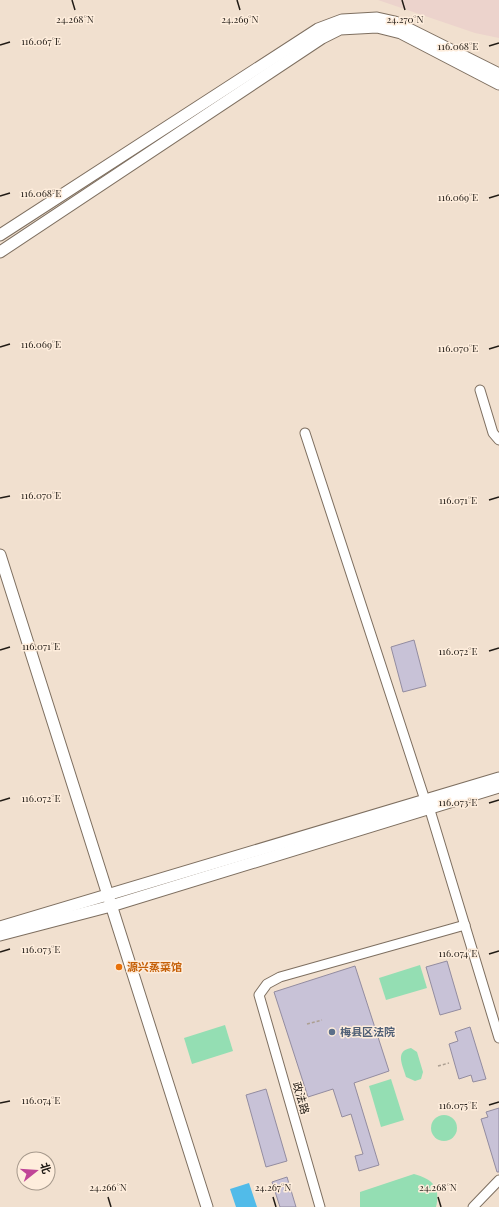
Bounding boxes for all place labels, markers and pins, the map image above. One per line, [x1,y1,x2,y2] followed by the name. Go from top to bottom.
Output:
[127,959,182,974] place label: 源兴蒸菜馆
[114,962,124,972] marker: 源兴蒸菜馆
[340,1024,395,1039] place label: 梅县区法院
[327,1027,337,1037] marker: 梅县区法院

